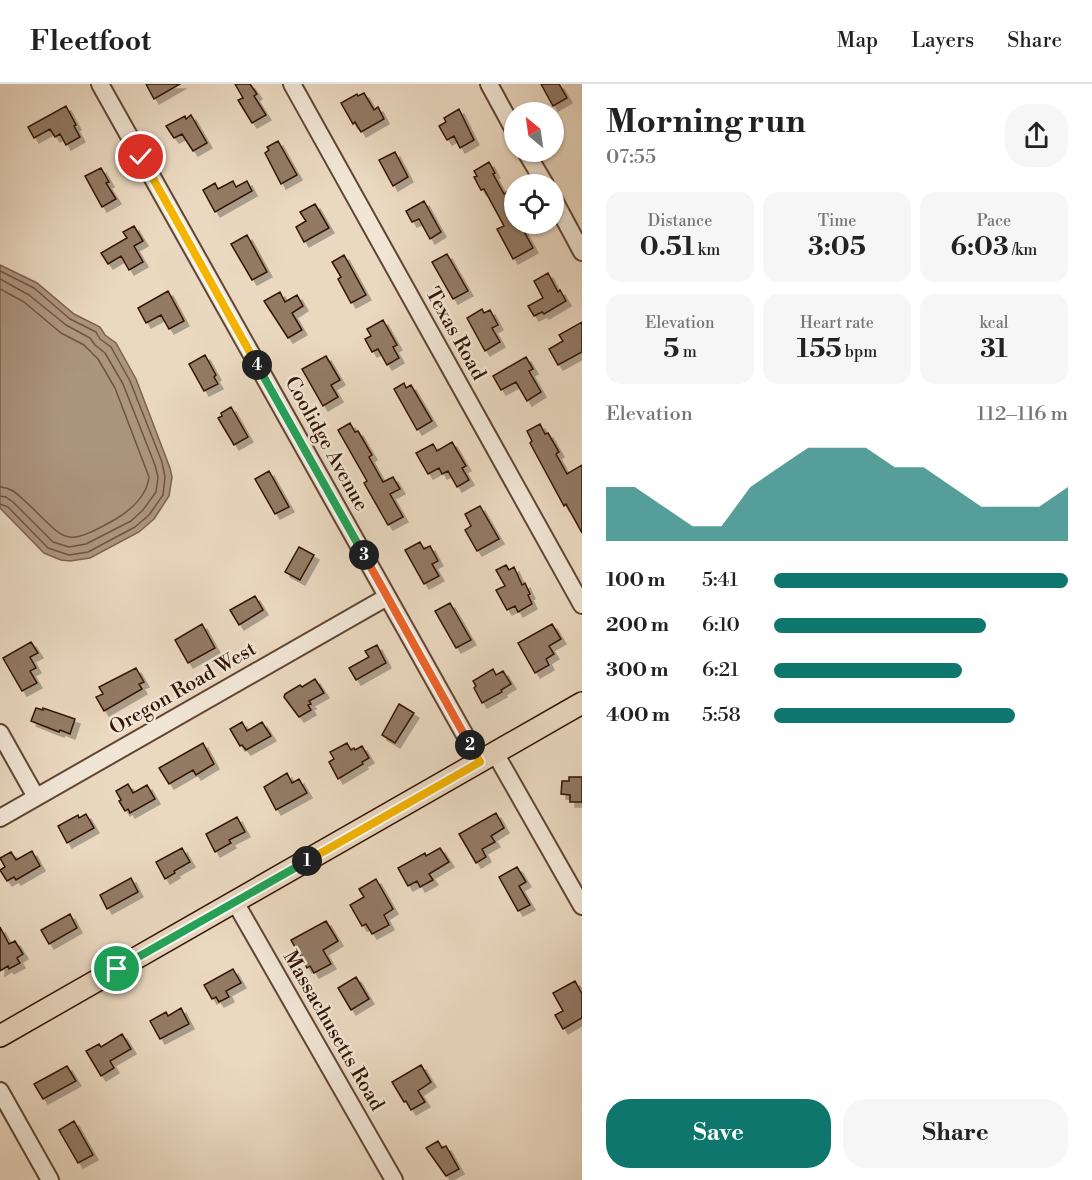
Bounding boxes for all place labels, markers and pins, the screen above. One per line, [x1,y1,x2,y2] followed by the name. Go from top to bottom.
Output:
[115,131,166,182] pin
[242,350,272,380] pin: 4
[349,540,379,570] pin: 3
[455,730,485,760] pin: 2
[292,846,322,876] pin: 1
[91,943,142,994] pin

